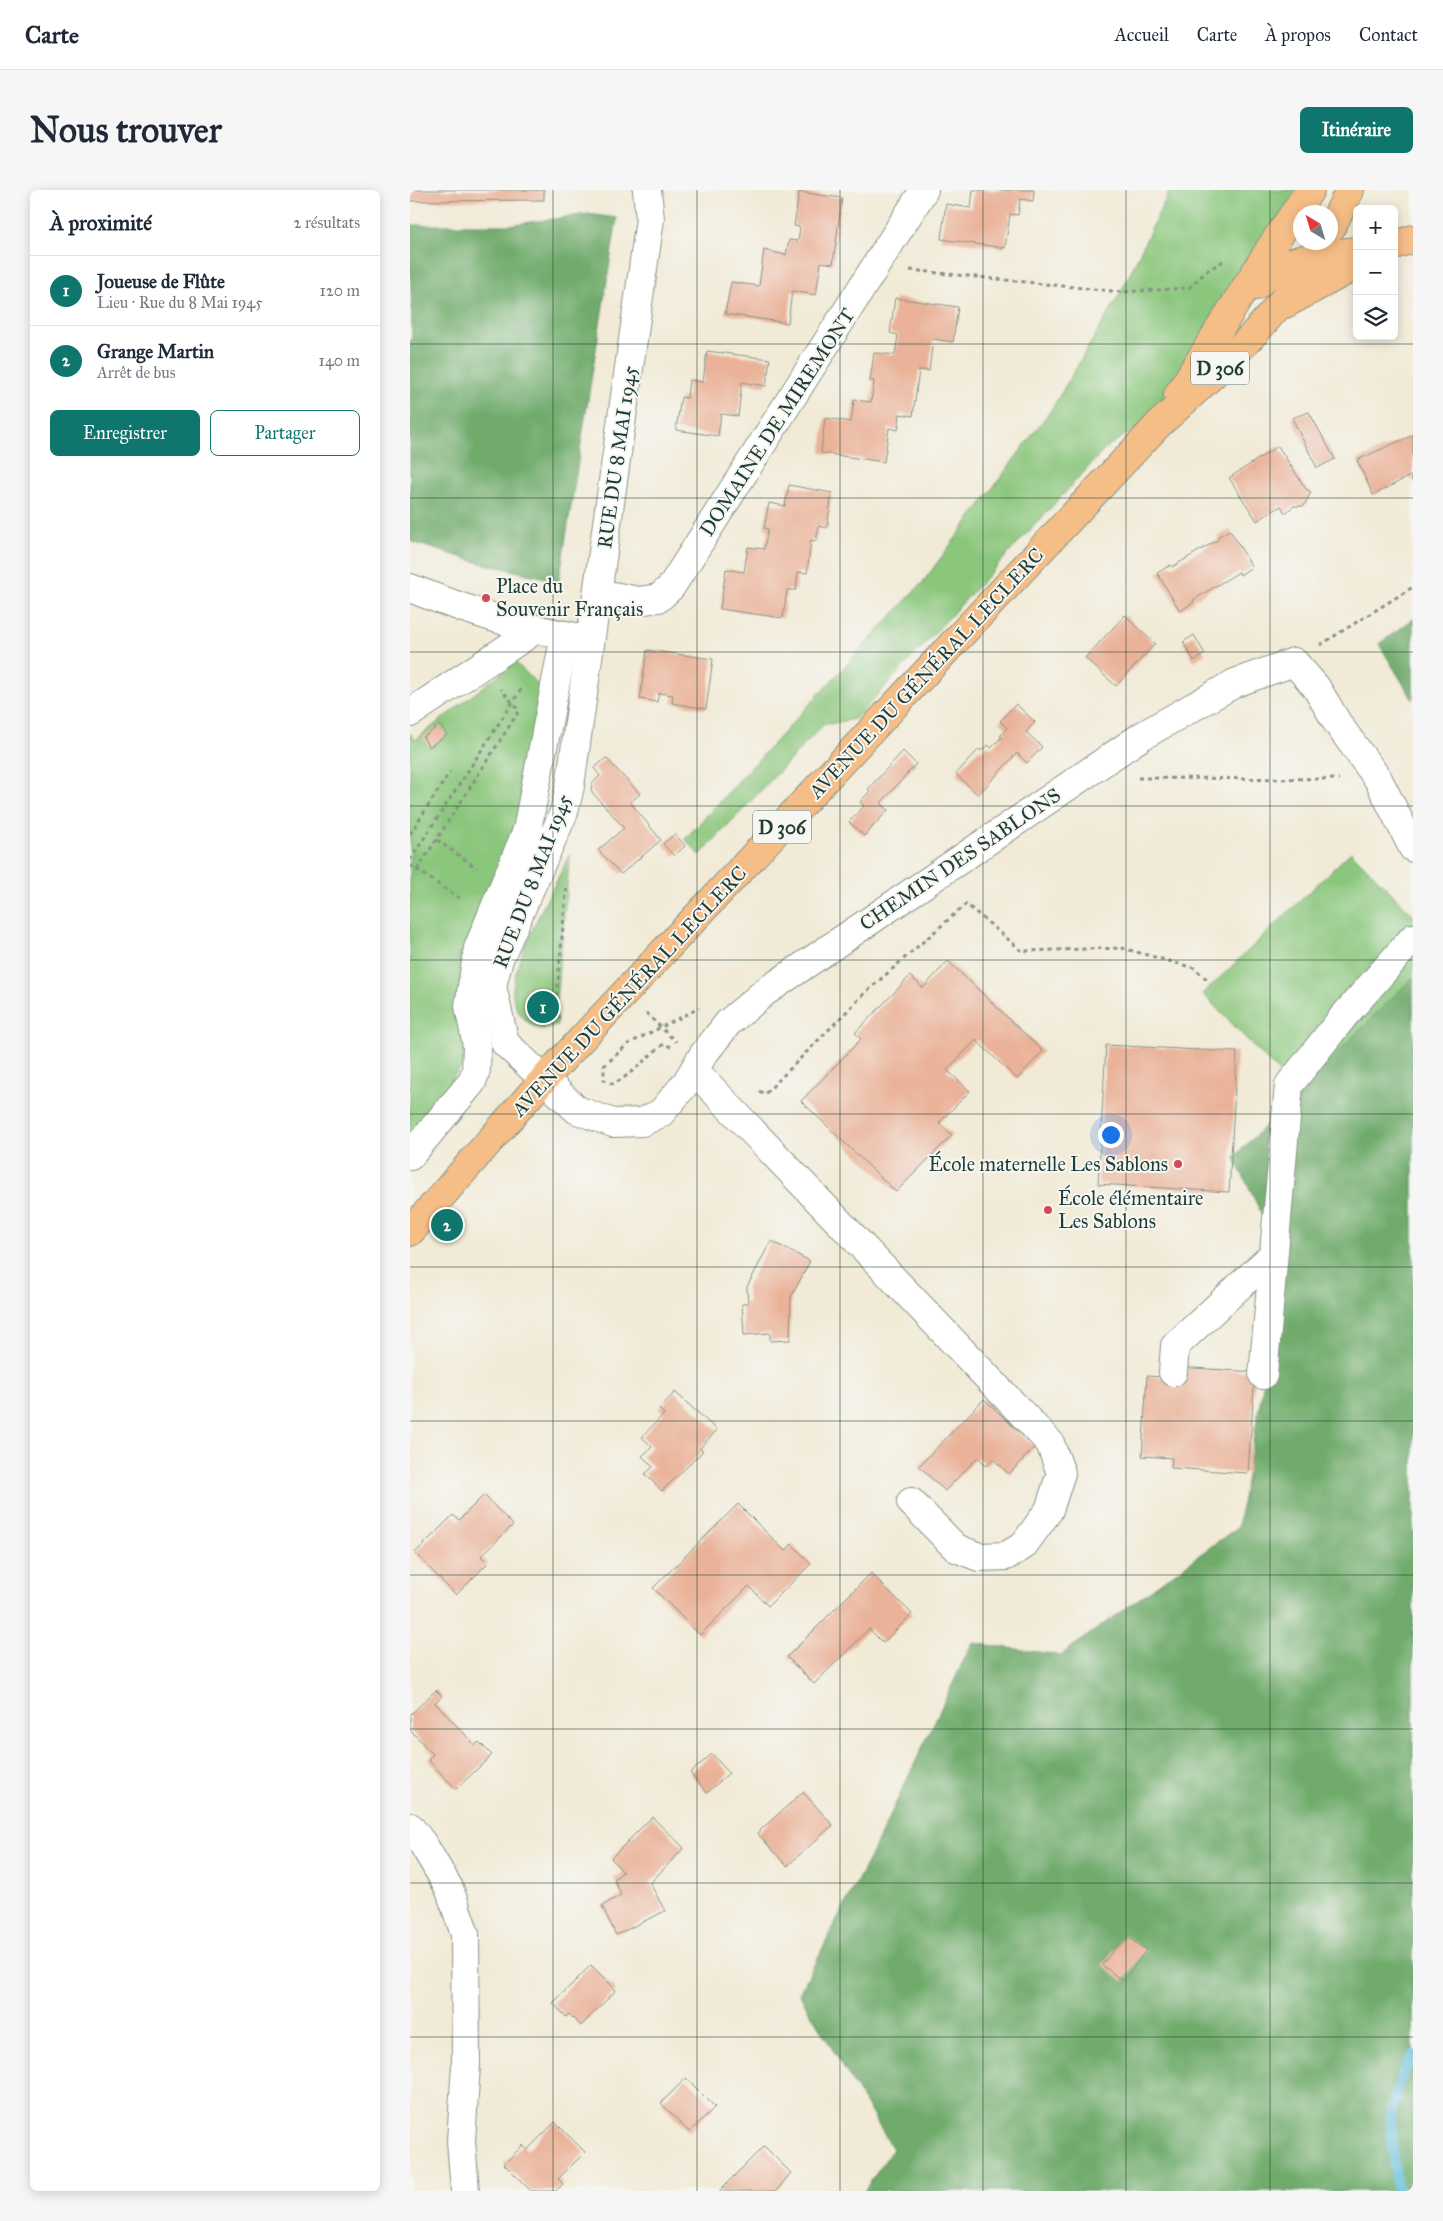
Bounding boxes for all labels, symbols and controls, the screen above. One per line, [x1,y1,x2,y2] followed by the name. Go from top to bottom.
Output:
[25,20,79,50] text: Carte
[1115,24,1169,46] text: Accueil
[1197,24,1237,46] text: Carte
[1265,24,1331,46] text: À propos
[1359,24,1418,46] text: Contact
[1300,107,1413,153] button: Itinéraire
[30,109,222,152] text: Nous trouver
[1293,205,1338,250] north arrow
[1353,205,1398,340] map controls
[1353,205,1398,250] button: +
[50,210,152,236] text: À proximité
[294,213,360,232] text: 2 résultats
[1353,250,1398,295] button: −
[97,270,225,293] text: Joueuse de Flûte
[63,281,69,300] text: 1
[320,281,360,300] text: 120 m
[97,293,263,312] text: Lieu · Rue du 8 Mai 1945
[1353,295,1398,340] button: layers
[694,303,860,540] street label: DOMAINE DE MIREMONT
[97,340,214,363] text: Grange Martin
[62,351,70,370] text: 2
[319,351,360,370] text: 140 m
[1191,352,1249,384] road number: D 306
[97,363,176,382] text: Arrêt de bus
[592,364,642,550] street label: RUE DU 8 MAI 1945
[50,410,200,456] button: Enregistrer
[210,410,360,456] button: Partager
[801,542,1048,804] street label: AVENUE DU GÉNÉRAL LECLERC
[496,574,643,621] place label: Place du Souvenir Français
[480,592,492,604] marker: Place du Souvenir Français
[855,783,1065,935] street label: CHEMIN DES SABLONS
[488,791,576,971] street label: RUE DU 8 MAI 1945
[753,810,811,844] road number: D 306
[504,860,751,1122] street label: AVENUE DU GÉNÉRAL LECLERC
[527,988,559,1026] pin: 1
[1098,1122,1124,1148] your location
[928,1150,1168,1176] place label: École maternelle Les Sablons
[1172,1158,1184,1170] marker: École maternelle Les Sablons
[1058,1184,1203,1233] place label: École élémentaire Les Sablons
[1042,1204,1054,1216] marker: École élémentaire Les Sablons
[431,1206,463,1244] pin: 2

